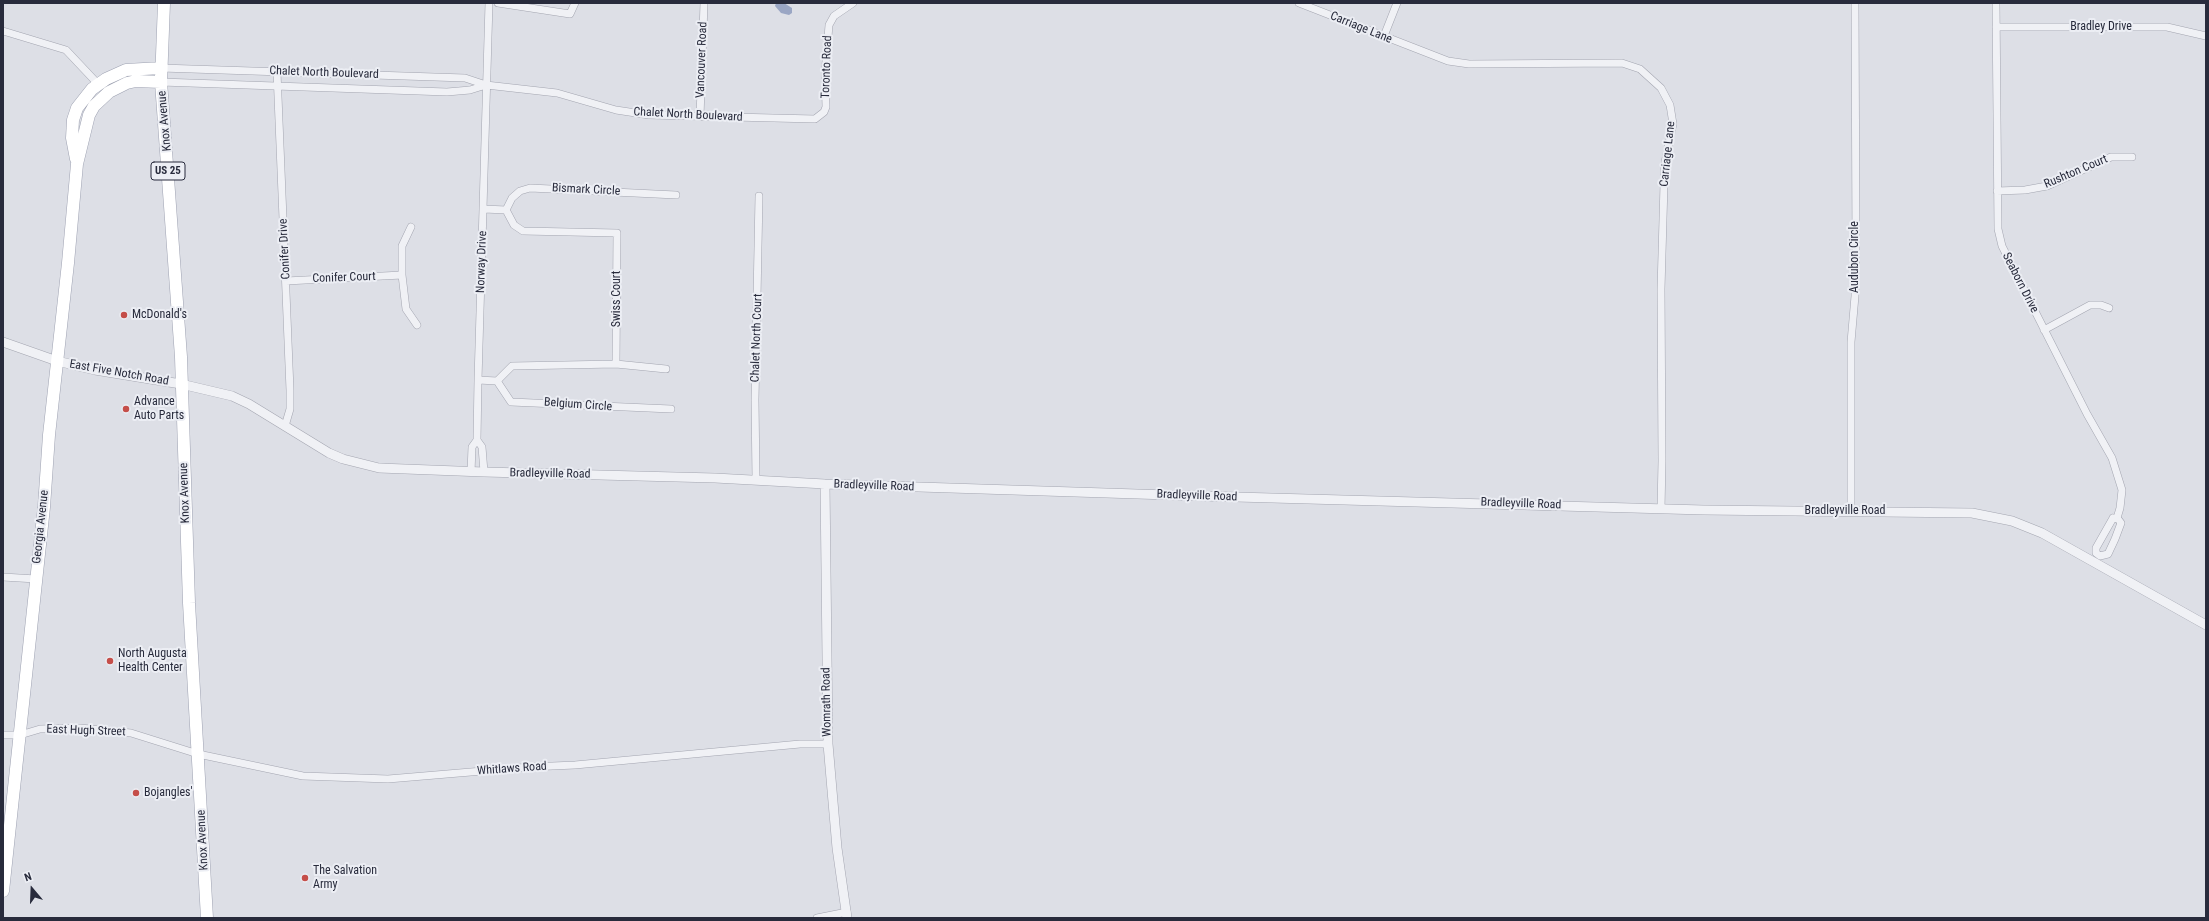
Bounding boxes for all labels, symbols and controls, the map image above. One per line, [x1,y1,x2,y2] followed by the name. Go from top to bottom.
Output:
[1328,9,1394,47] street label: Carriage Lane
[2070,20,2132,34] street label: Bradley Drive
[693,21,711,99] street label: Vancouver Road
[819,35,835,99] street label: Toronto Road
[269,64,379,82] street label: Chalet North Boulevard
[155,90,175,152] street label: Knox Avenue
[633,105,743,125] street label: Chalet North Boulevard
[1657,121,1679,187] street label: Carriage Lane
[2042,152,2110,192] street label: Rushton Court
[151,162,185,180] road number: US 25
[551,181,621,199] street label: Bismark Circle
[276,218,294,280] street label: Conifer Drive
[1848,221,1862,293] street label: Audubon Circle
[474,231,490,293] street label: Norway Drive
[1999,250,2041,316] street label: Seaborn Drive
[312,270,376,286] street label: Conifer Court
[610,271,624,327] street label: Swiss Court
[748,293,766,383] street label: Chalet North Court
[132,308,187,322] place label: McDonald's
[119,310,129,320] marker: McDonald's
[68,357,170,389] street label: East Five Notch Road
[134,395,184,423] place label: Advance Auto Parts
[543,395,613,415] street label: Belgium Circle
[121,404,131,414] marker: Advance Auto Parts
[177,462,193,524] street label: Knox Avenue
[509,466,591,482] street label: Bradleyville Road
[833,477,915,495] street label: Bradleyville Road
[1156,487,1238,505] street label: Bradleyville Road
[30,489,52,565] street label: Georgia Avenue
[1480,495,1562,513] street label: Bradleyville Road
[1805,504,1885,518] street label: Bradleyville Road
[118,647,187,675] place label: North Augusta Health Center
[105,656,115,666] marker: North Augusta Health Center
[819,667,835,737] street label: Womrath Road
[46,722,126,740] street label: East Hugh Street
[477,759,547,779] street label: Whitlaws Road
[144,786,193,800] place label: Bojangles'
[131,788,141,798] marker: Bojangles'
[194,809,212,871] street label: Knox Avenue
[313,864,377,892] place label: The Salvation Army
[12,869,52,909] north arrow
[23,870,33,884] text: N
[300,873,310,883] marker: The Salvation Army

